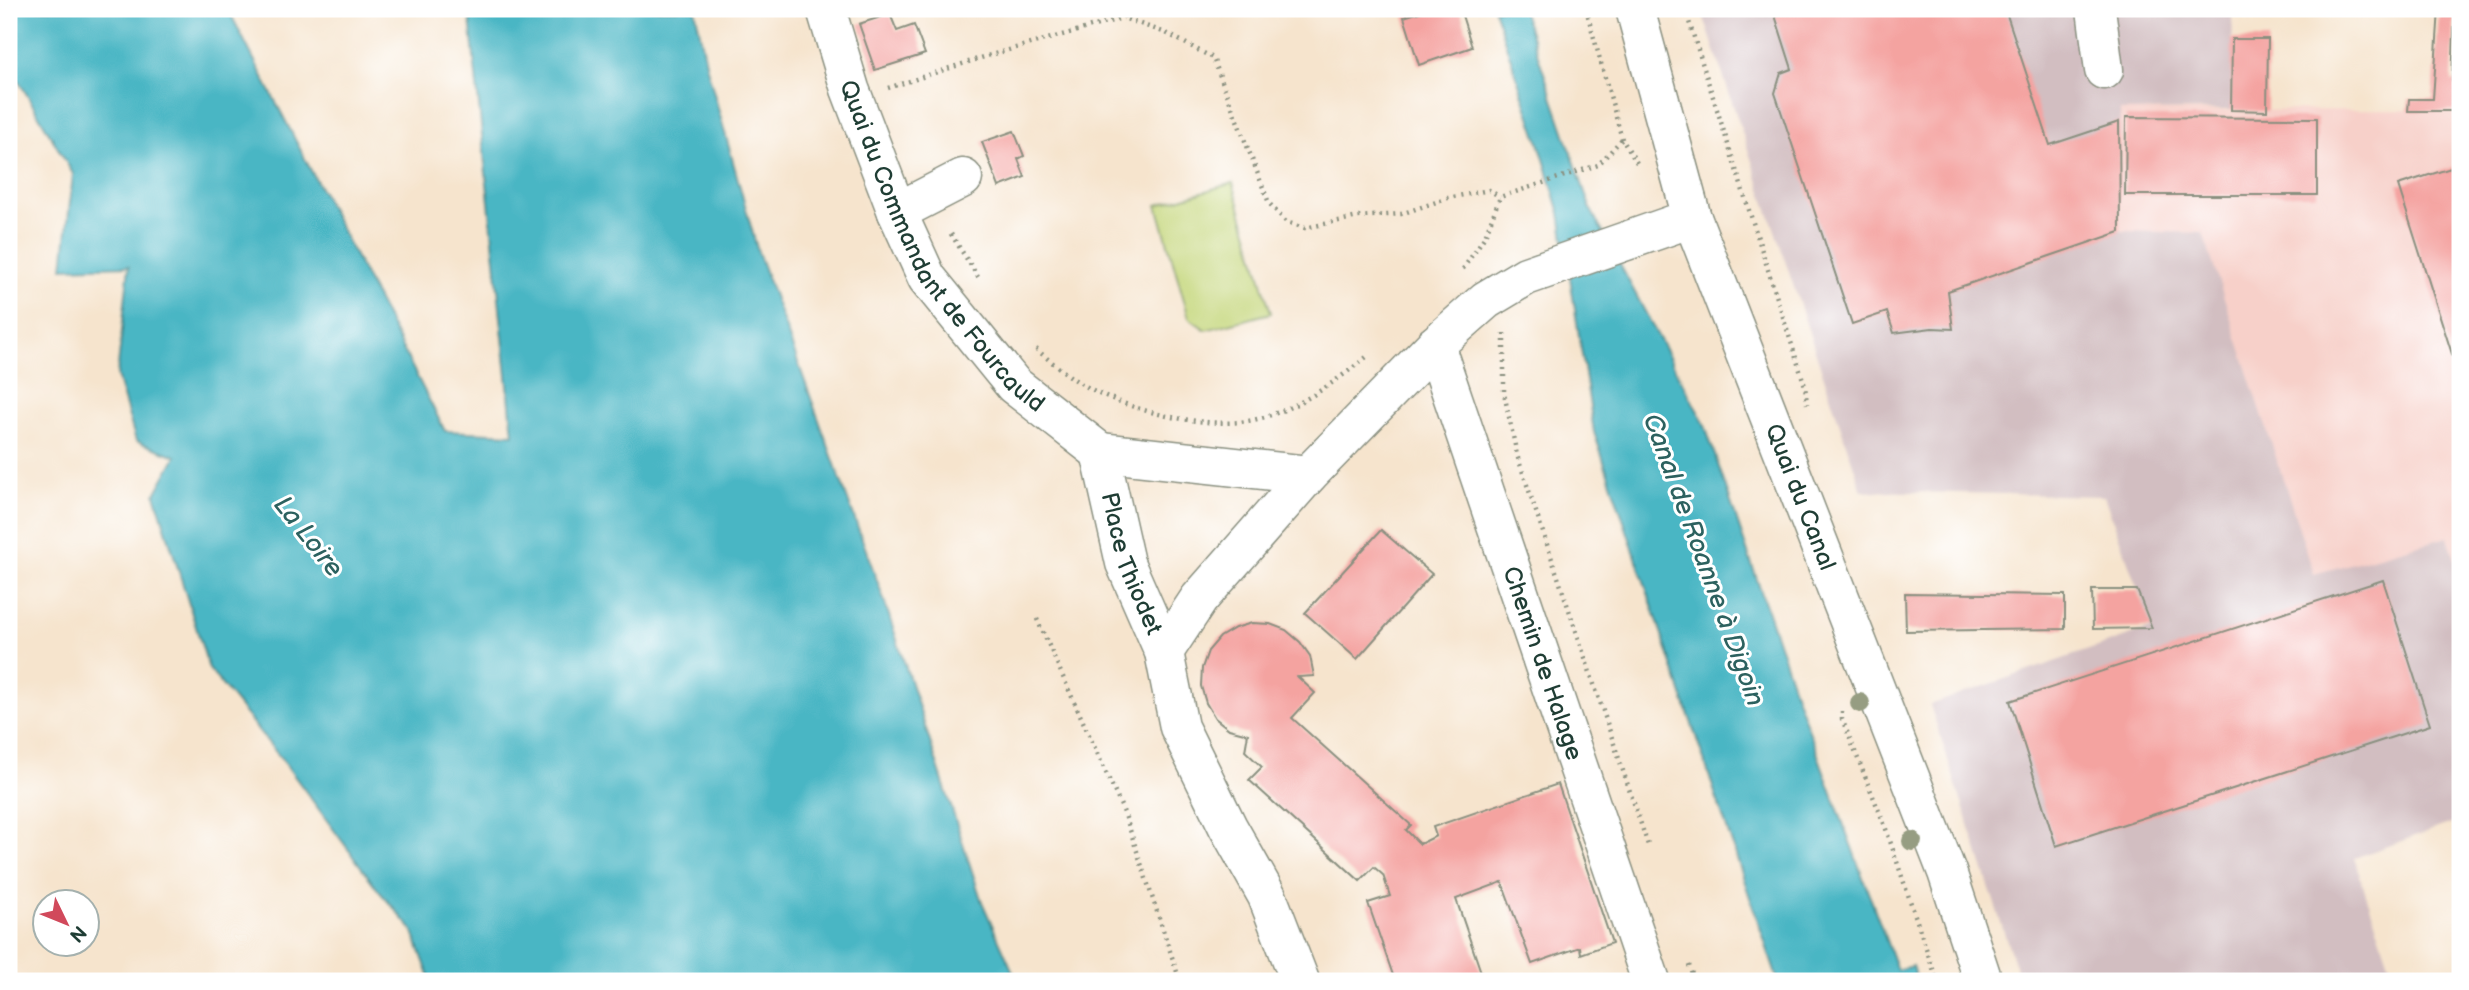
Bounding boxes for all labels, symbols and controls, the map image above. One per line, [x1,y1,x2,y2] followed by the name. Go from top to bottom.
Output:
[834,76,1051,418] street label: Quai du Commandant de Fourcauld
[1636,410,1770,710] water label: Canal de Roanne à Digoin
[1759,420,1842,574] street label: Quai du Canal
[267,490,349,584] water label: La Loire
[1095,490,1169,639] street label: Place Thiodet
[1497,563,1589,764] street label: Chemin de Halage
[32,888,102,958] north arrow
[64,921,91,947] text: N

